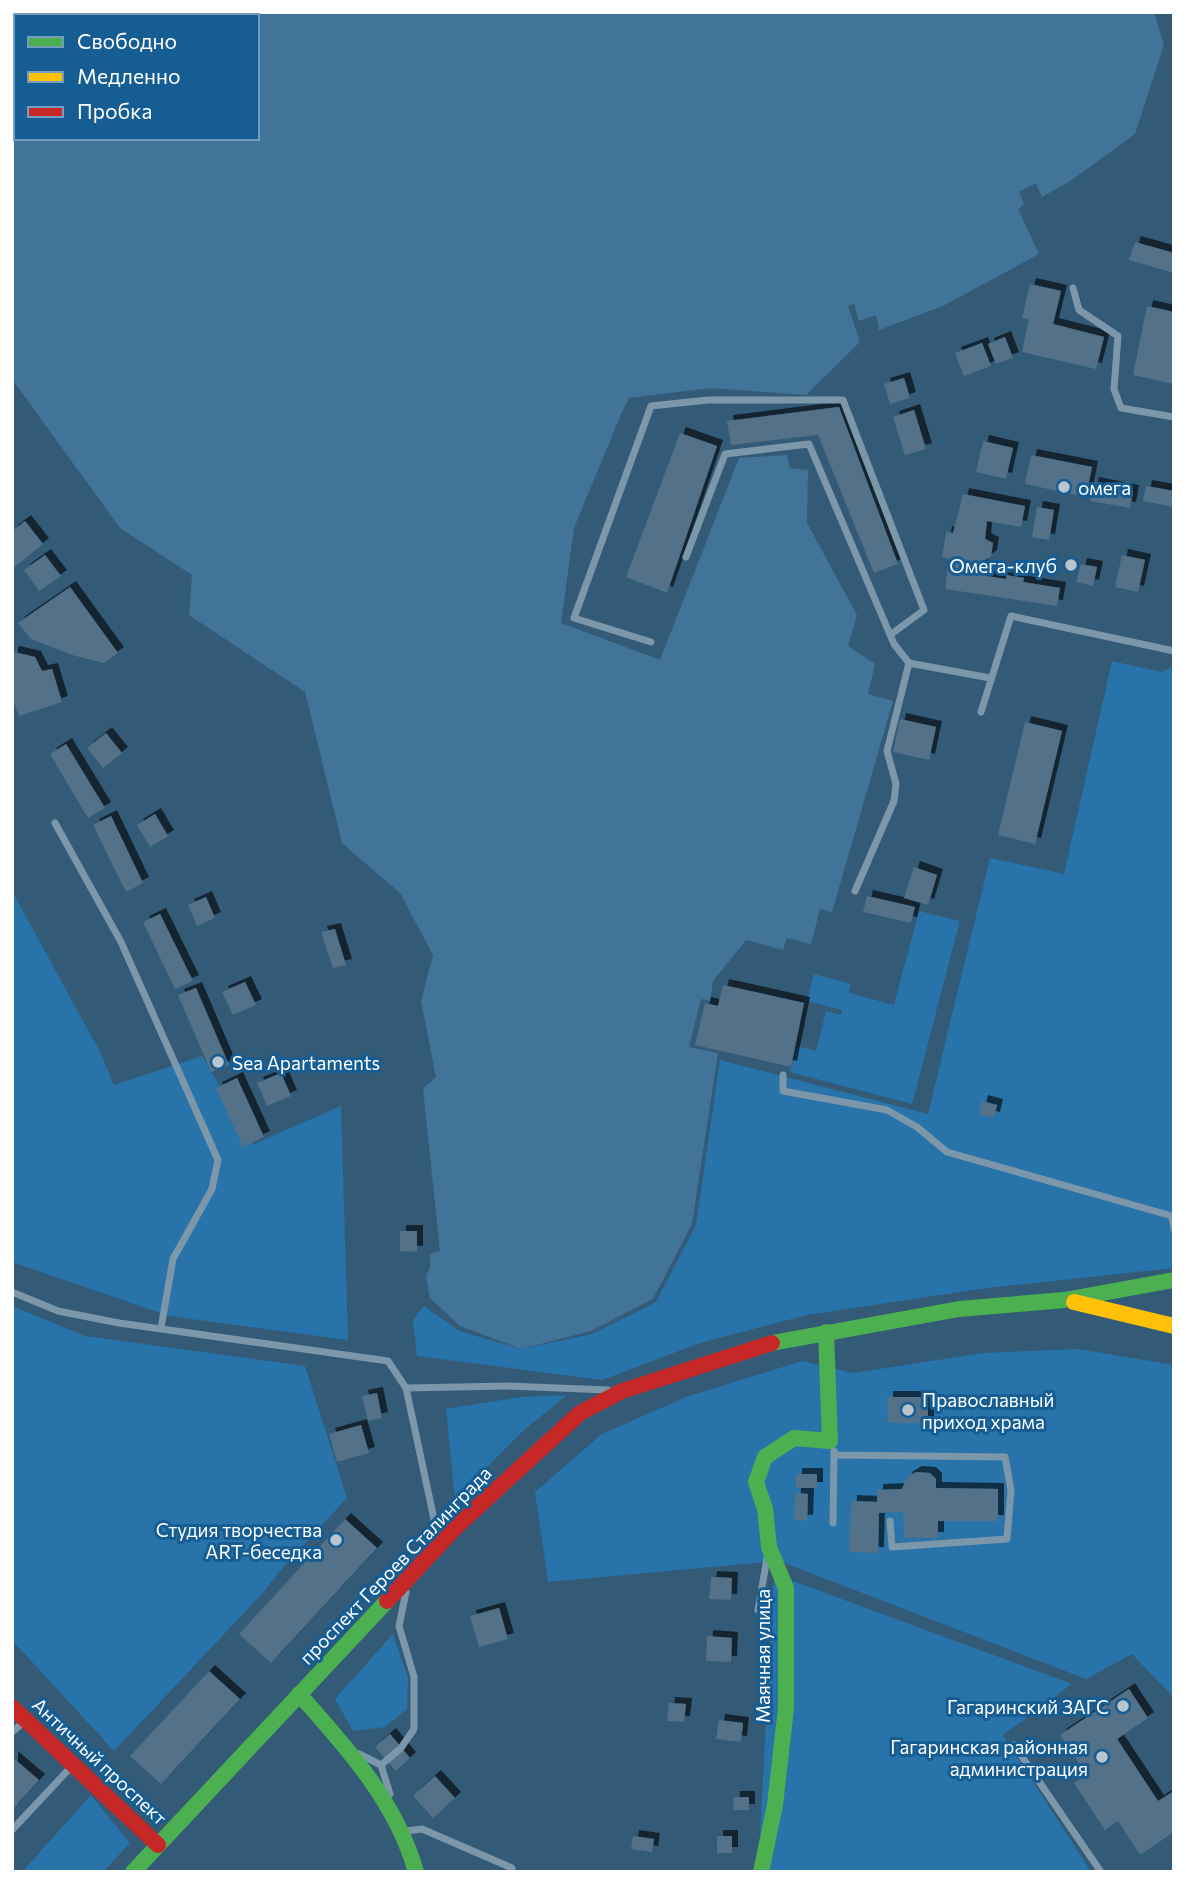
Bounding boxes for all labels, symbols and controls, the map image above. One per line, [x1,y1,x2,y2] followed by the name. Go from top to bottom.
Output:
[14,14,259,140] legend
[77,28,177,53] text: Свободно
[77,63,181,88] text: Медленно
[77,98,152,123] text: Пробка
[1078,476,1131,499] place label: омега
[1056,479,1072,495] marker: омега
[949,554,1057,577] place label: Омега-клуб
[1063,557,1079,573] marker: Омега-клуб
[232,1051,380,1074] place label: Sea Apartaments
[210,1054,226,1070] marker: Sea Apartaments
[922,1388,1054,1433] place label: Православный приход храма
[900,1402,916,1418] marker: Православный приход храма
[294,1461,496,1669] street label: проспект Героев Сталинграда
[156,1518,322,1563] place label: Студия творчества ART-беседка
[328,1532,344,1548] marker: Студия творчества ART-беседка
[751,1589,774,1723] street label: Маячная улица
[28,1693,172,1829] street label: Античный проспект
[947,1695,1109,1718] place label: Гагаринский ЗАГС
[1115,1698,1131,1714] marker: Гагаринский ЗАГС
[890,1735,1088,1780] place label: Гагаринская районная администрация
[1094,1749,1110,1765] marker: Гагаринская районная администрация

